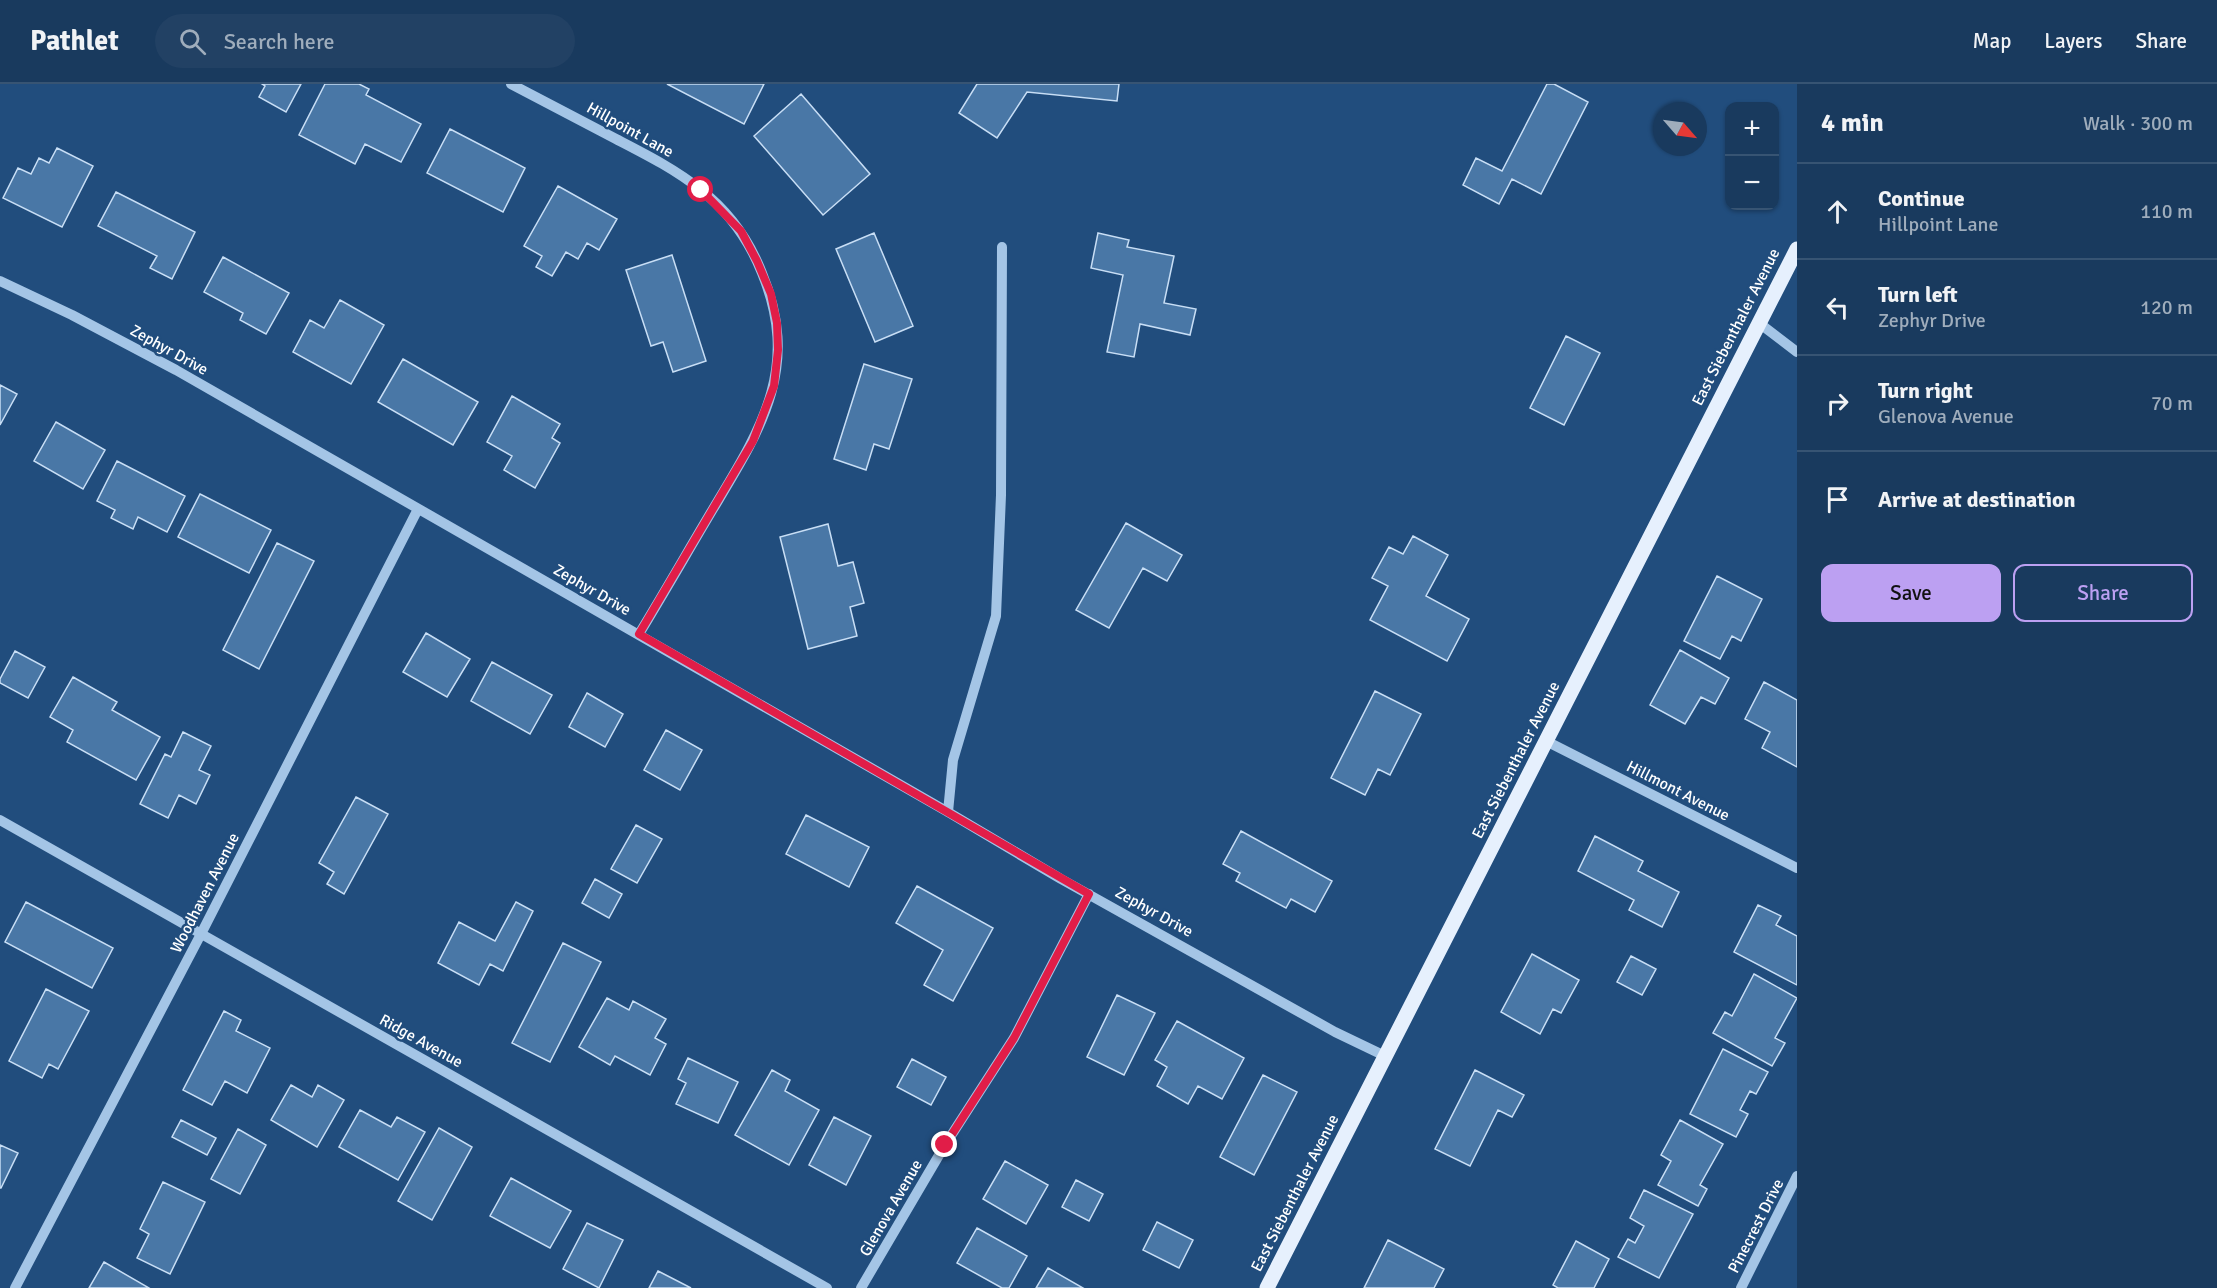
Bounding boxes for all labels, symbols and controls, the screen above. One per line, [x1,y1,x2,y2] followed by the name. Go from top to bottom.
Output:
[155,14,575,68] search box
[30,24,119,58] text: Pathlet
[176,25,209,58] icon: search
[224,28,335,55] text: Search here
[1973,28,2011,54] text: Map
[2044,28,2102,54] text: Layers
[2135,28,2187,54] text: Share
[583,98,677,162] street label: Hillpoint Lane
[1653,102,1707,156] north arrow
[1725,102,1779,210] map controls
[1725,102,1779,156] button: +
[1821,107,1884,139] text: 4 min
[2083,111,2193,136] text: Walk · 300 m
[1725,156,1779,210] button: −
[687,176,713,202] route start
[1878,185,1965,212] text: Continue
[1821,195,1854,228] icon: ahead
[2140,199,2193,224] text: 110 m
[1878,212,1998,237] text: Hillpoint Lane
[1688,245,1784,409] street label: East Siebenthaler Avenue
[1878,281,1958,308] text: Turn left
[1821,291,1854,324] icon: left
[2140,295,2193,320] text: 120 m
[1878,308,1986,333] text: Zephyr Drive
[126,320,212,380] street label: Zephyr Drive
[1878,377,1973,404] text: Turn right
[1821,387,1854,420] icon: right
[2151,391,2193,416] text: 70 m
[1878,404,2014,429] text: Glenova Avenue
[1821,483,1854,516] icon: arrive
[1878,486,2075,513] text: Arrive at destination
[550,560,634,620] street label: Zephyr Drive
[1821,564,2001,622] button: Save
[2013,564,2193,622] button: Share
[1468,678,1564,842] street label: East Siebenthaler Avenue
[1623,756,1733,826] street label: Hillmont Avenue
[166,830,244,956] street label: Woodhaven Avenue
[1111,882,1197,942] street label: Zephyr Drive
[376,1010,466,1072] street label: Ridge Avenue
[1247,1111,1343,1275] street label: East Siebenthaler Avenue
[931,1131,957,1157] route end
[855,1156,927,1260] street label: Glenova Avenue
[1724,1175,1788,1277] street label: Pinecrest Drive

